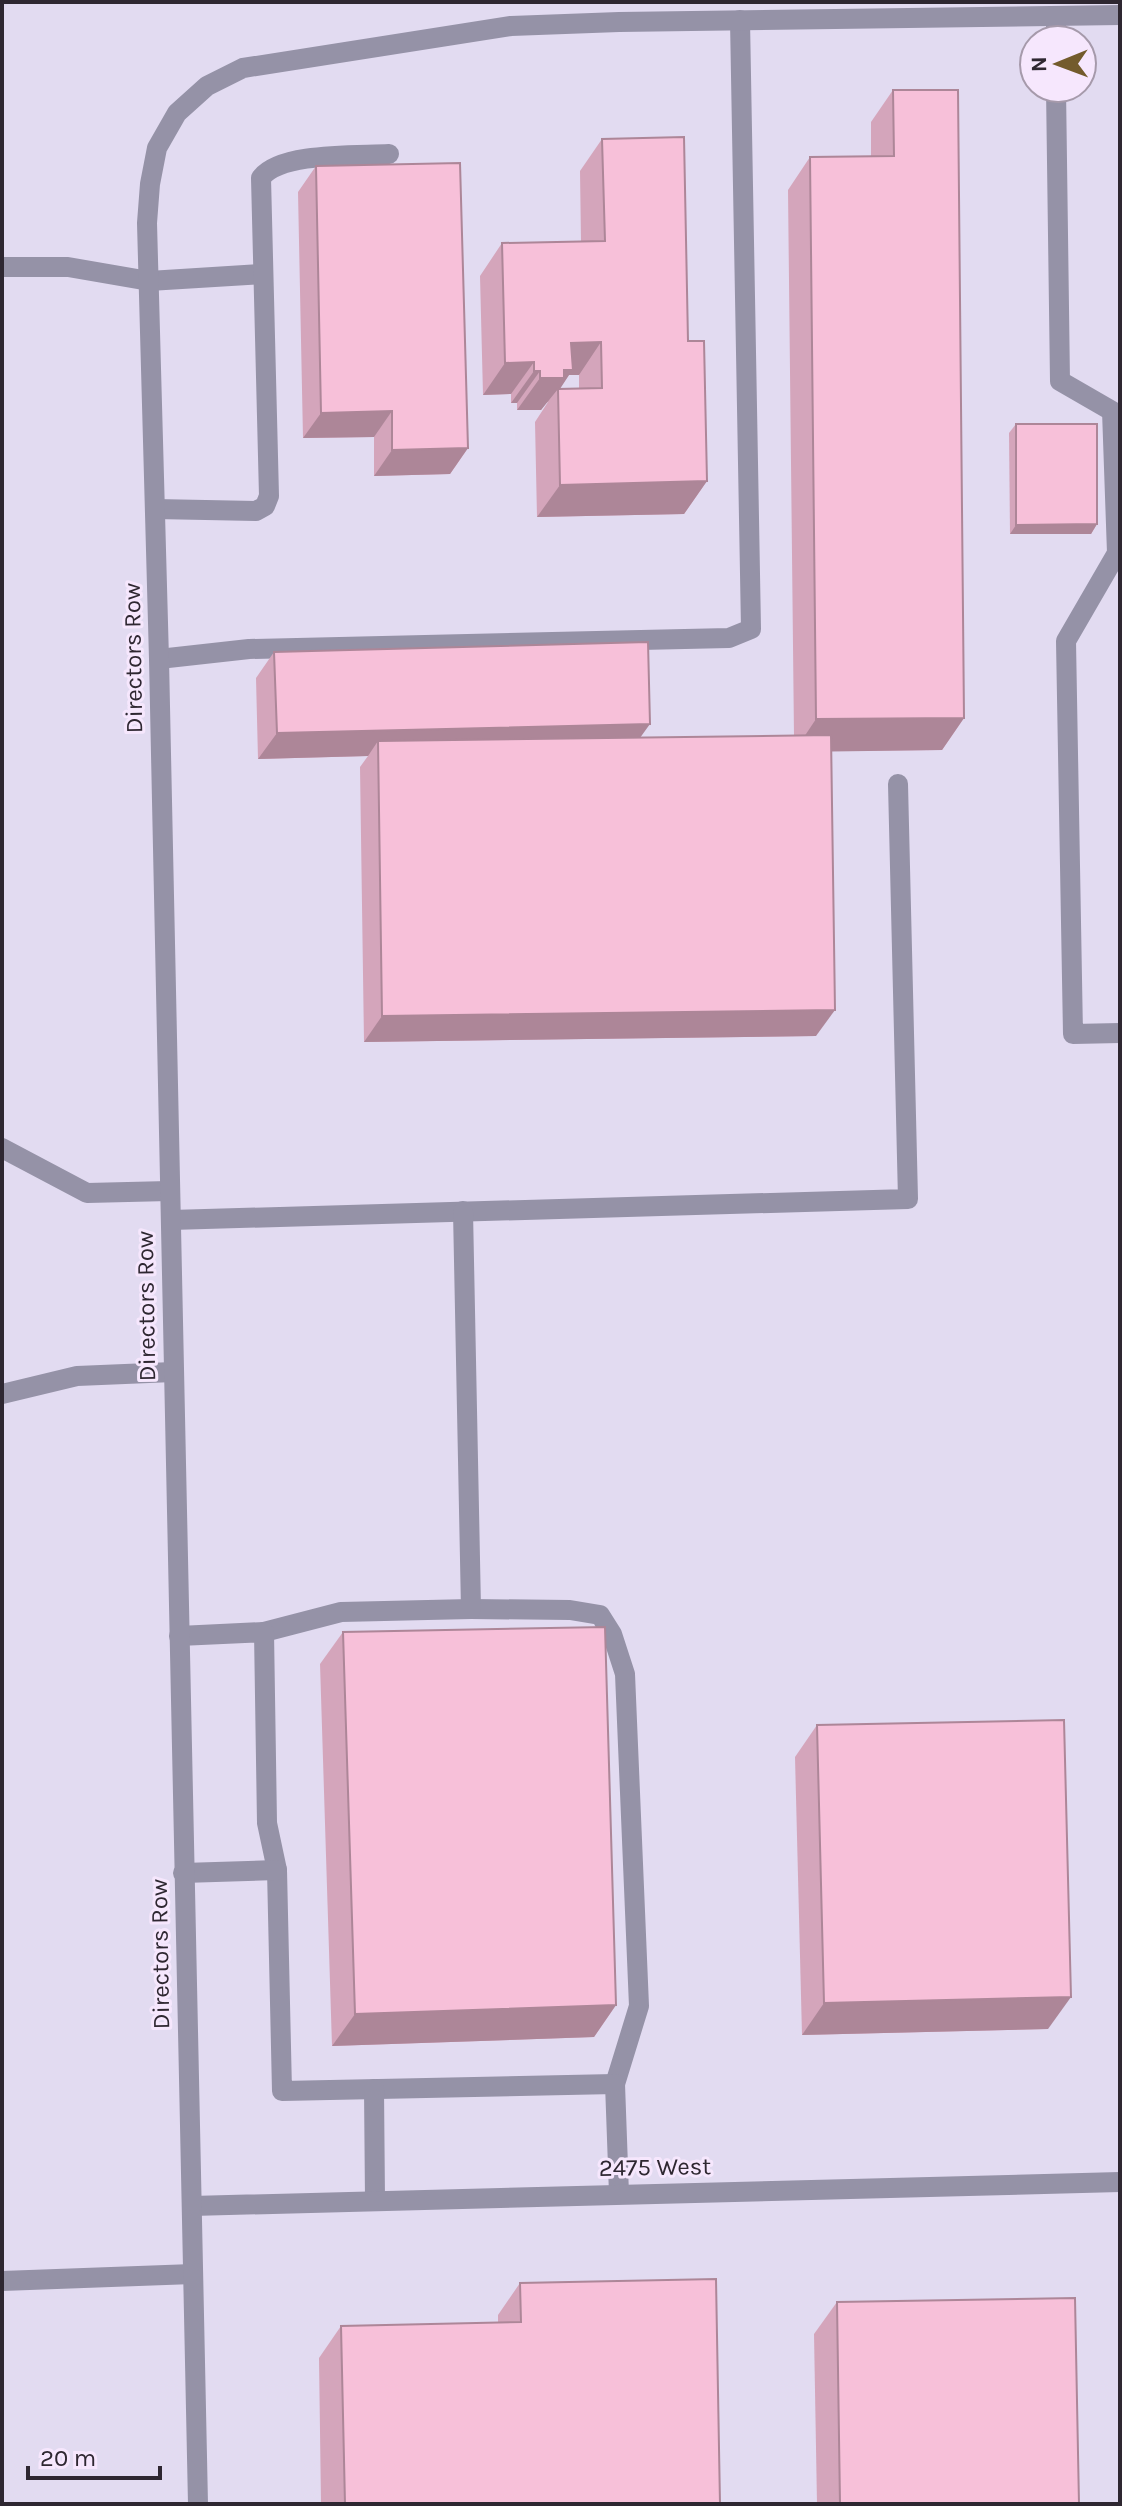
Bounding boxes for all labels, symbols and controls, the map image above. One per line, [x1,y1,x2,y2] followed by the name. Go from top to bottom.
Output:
[1018,24,1098,104] north arrow
[1026,56,1052,72] text: N
[118,582,148,734] street label: Directors Row
[131,1230,161,1382] street label: Directors Row
[145,1878,175,2030] street label: Directors Row
[599,2152,711,2182] street label: 2475 West
[28,2430,160,2480] scale bar
[40,2444,96,2472] text: 20 m

